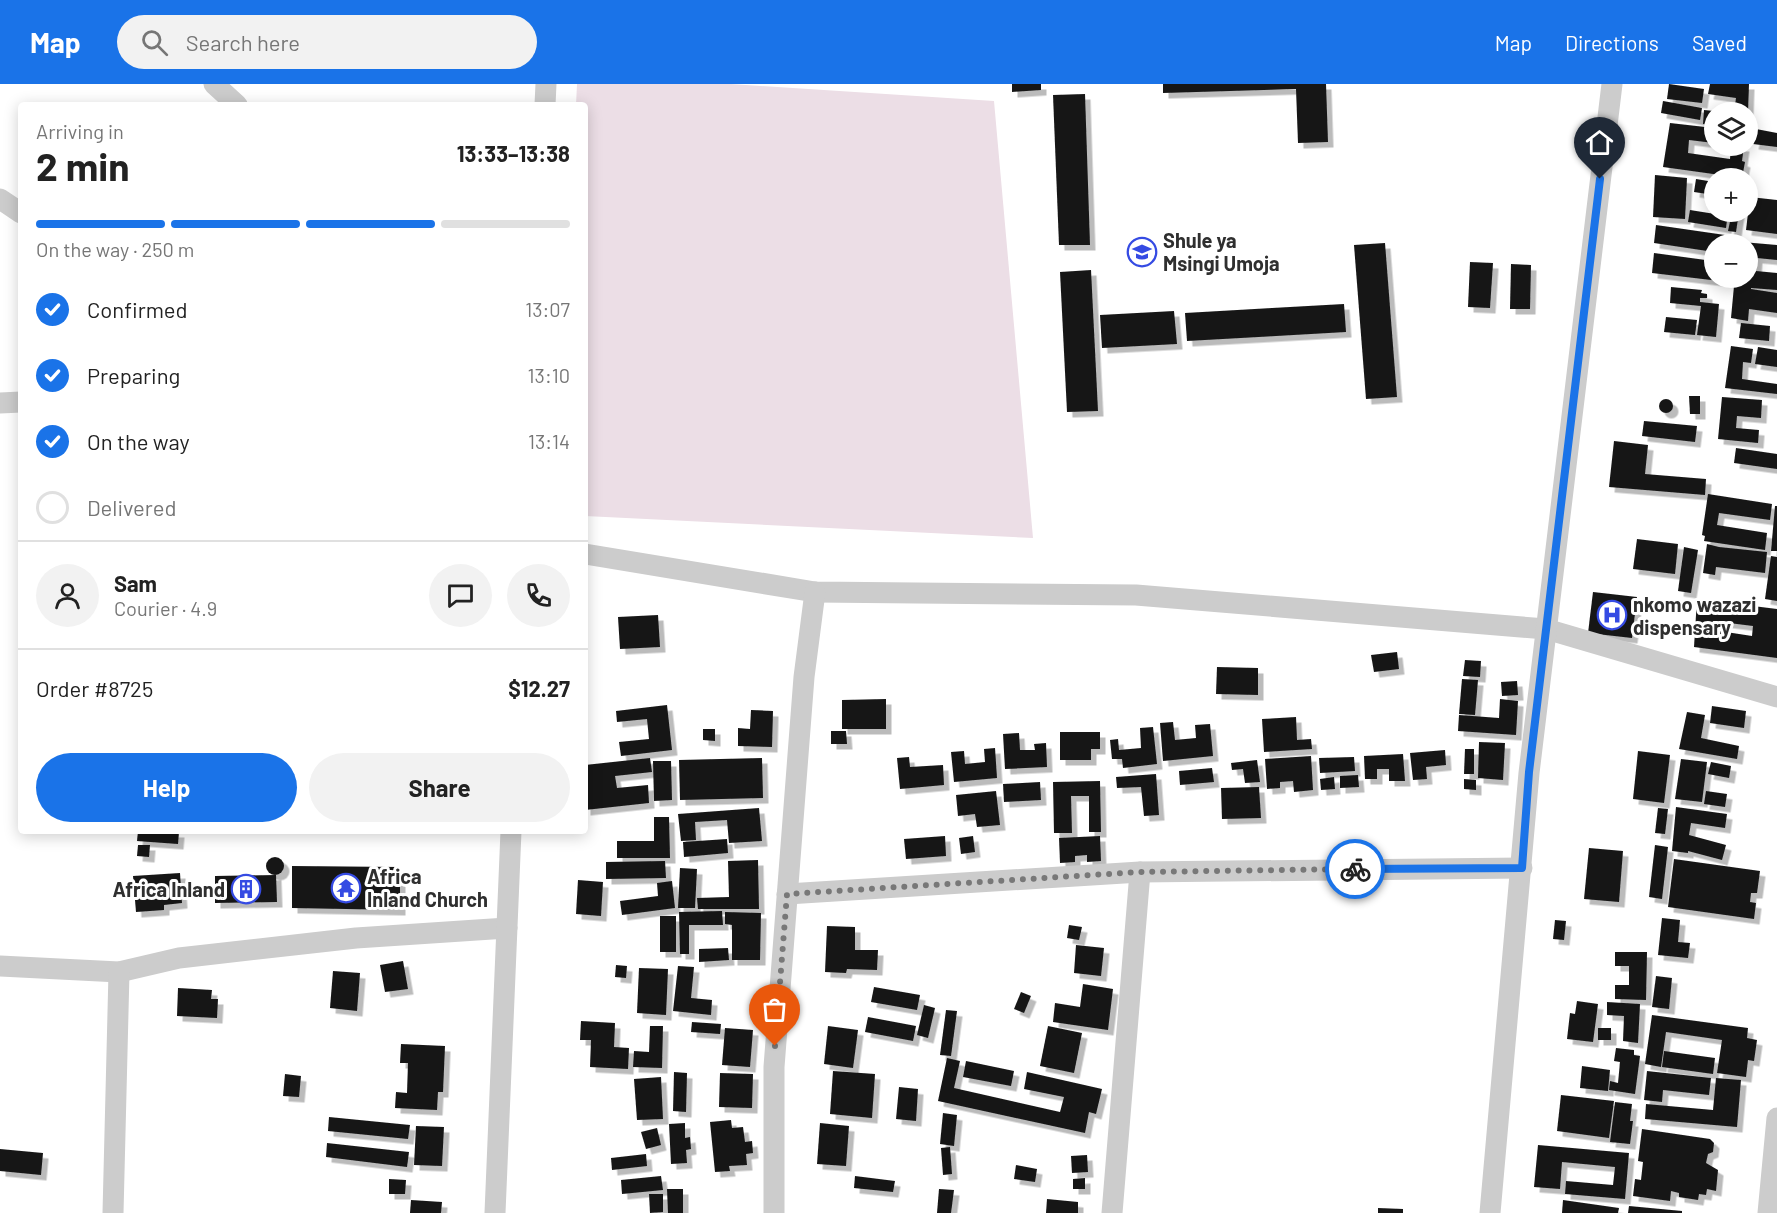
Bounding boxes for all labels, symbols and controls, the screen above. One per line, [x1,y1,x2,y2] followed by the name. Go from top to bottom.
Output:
[117,15,537,69] search box
[30,25,81,59] text: Map
[138,26,171,59] icon: search
[186,29,300,55] text: Search here
[1495,30,1532,55] text: Map
[1565,30,1659,55] text: Directions
[1692,30,1747,55] text: Saved
[1704,102,1758,288] map controls
[1704,102,1758,156] button: layers
[1574,117,1625,179] pin
[36,119,124,143] text: Arriving in
[1583,126,1616,159] icon: home
[457,140,570,166] text: 13:33–13:38
[36,142,129,189] text: 2 min
[1704,168,1758,222] button: +
[1163,228,1280,275] place label: Shule ya Msingi Umoja
[1704,234,1758,288] button: −
[1126,236,1158,268] school or university icon: Shule ya Msingi Umoja
[36,237,194,261] text: On the way · 250 m
[36,293,69,326] icon: check
[87,296,187,322] text: Confirmed
[525,297,570,321] text: 13:07
[36,359,69,392] icon: check
[87,362,180,388] text: Preparing
[528,363,570,387] text: 13:10
[36,425,69,458] icon: check
[87,428,190,454] text: On the way
[528,429,570,453] text: 13:14
[87,494,176,520] text: Delivered
[36,564,99,627] button: person
[429,564,492,627] button: chat
[507,564,570,627] button: phone
[114,570,157,596] text: Sam
[1633,592,1756,639] place label: nkomo wazazi dispensary
[114,596,217,620] text: Courier · 4.9
[1596,599,1628,631] hospital icon: nkomo wazazi dispensary
[36,675,153,701] text: Order #8725
[508,675,570,701] text: $12.27
[36,753,297,822] button: Help
[309,753,570,822] button: Share
[1325,839,1385,899] courier
[1339,853,1372,886] icon: bike
[367,864,488,911] place label: Africa Inland Church
[330,872,362,904] temple icon: Africa Inland Church
[230,873,262,905] building icon: Africa Inland
[113,877,225,901] place label: Africa Inland
[749,984,800,1046] pin
[758,993,791,1026] icon: bag

